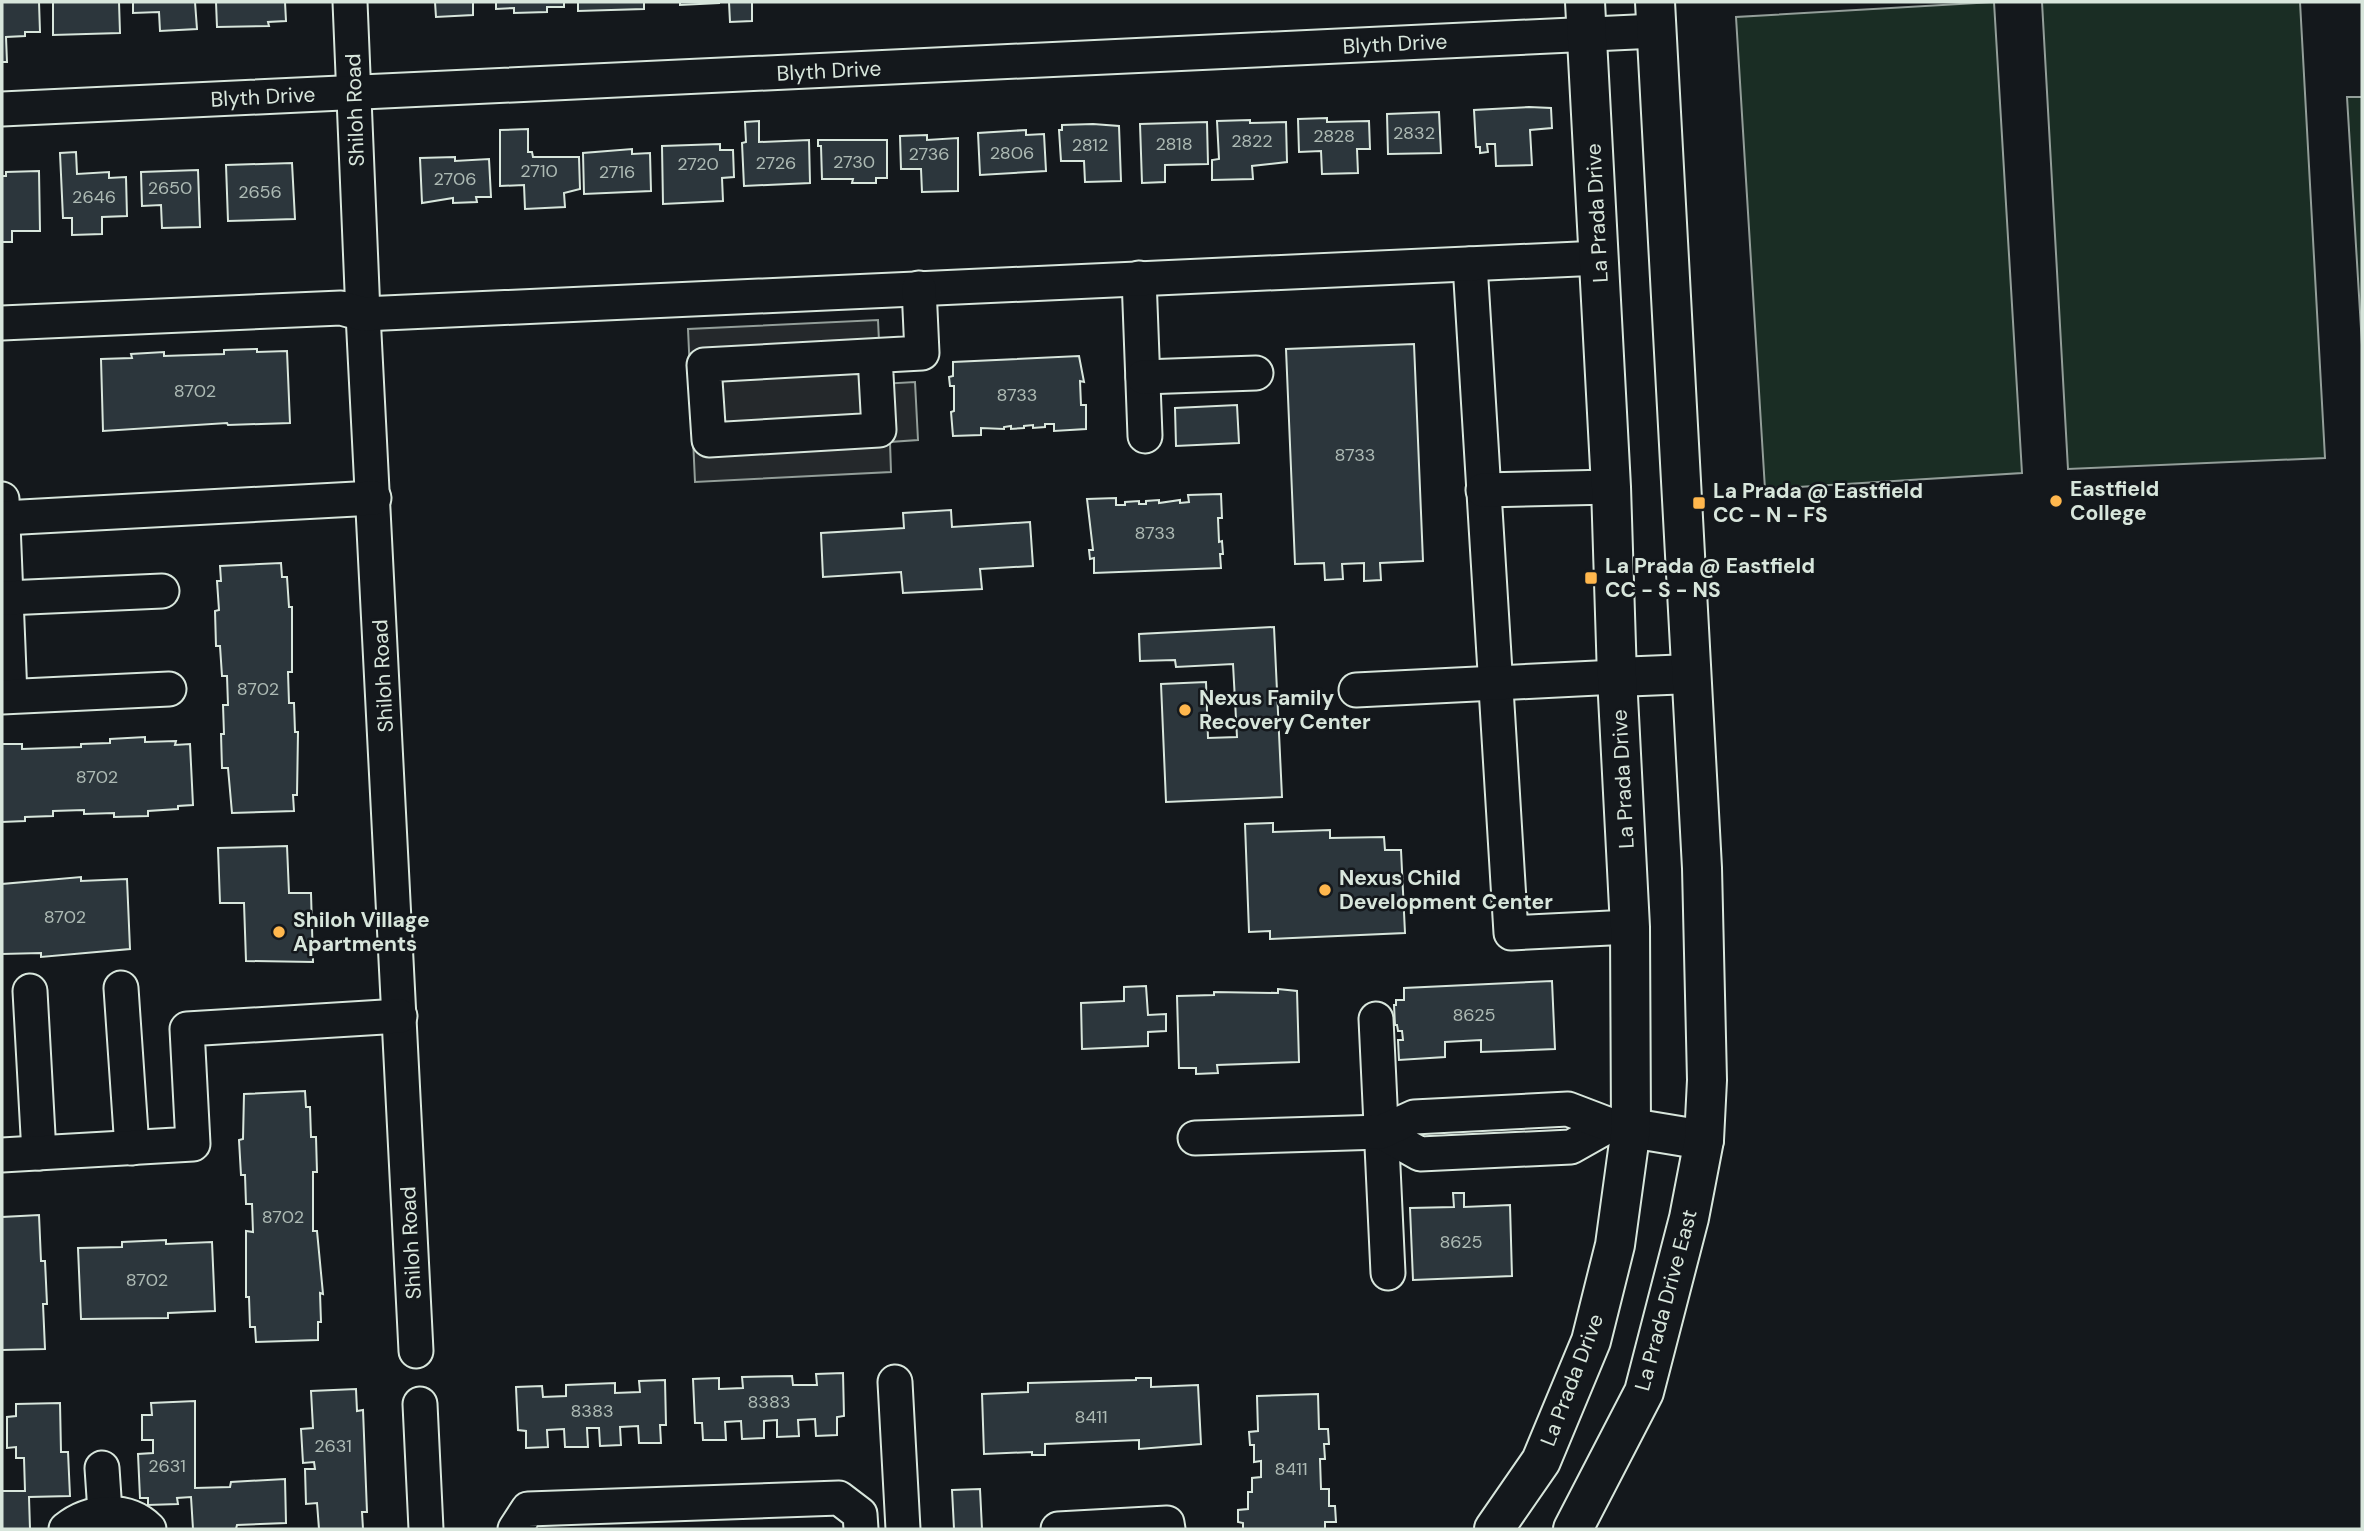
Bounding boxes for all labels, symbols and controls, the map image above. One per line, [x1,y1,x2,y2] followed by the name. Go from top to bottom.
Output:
[1342,27,1448,61] street label: Blyth Drive
[339,53,371,167] street label: Shiloh Road
[776,54,882,88] street label: Blyth Drive
[210,80,316,114] street label: Blyth Drive
[1393,121,1435,145] house number: 2832
[1313,124,1355,148] house number: 2828
[1231,129,1273,153] house number: 2822
[1155,132,1193,156] house number: 2818
[1072,133,1108,157] house number: 2812
[990,141,1034,165] house number: 2806
[908,142,950,166] house number: 2736
[1579,143,1615,283] street label: La Prada Drive
[833,150,875,174] house number: 2730
[756,151,796,175] house number: 2726
[677,152,719,176] house number: 2720
[520,159,558,183] house number: 2710
[599,160,635,184] house number: 2716
[433,167,477,191] house number: 2706
[148,176,192,200] house number: 2650
[238,180,282,204] house number: 2656
[72,185,116,209] house number: 2646
[174,379,216,403] house number: 8702
[997,383,1037,407] house number: 8733
[1335,443,1375,467] house number: 8733
[2070,475,2159,527] place label: Eastfield College
[1713,477,1923,529] place label: La Prada @ Eastfield CC - N - FS
[2048,493,2064,509] marker: Eastfield College
[1691,495,1707,511] marker: La Prada @ Eastfield CC - N - FS
[1135,521,1175,545] house number: 8733
[1605,552,1815,604] place label: La Prada @ Eastfield CC - S - NS
[1583,570,1599,586] marker: La Prada @ Eastfield CC - S - NS
[366,619,400,733] street label: Shiloh Road
[237,677,279,701] house number: 8702
[1199,684,1371,736] place label: Nexus Family Recovery Center
[1177,702,1193,718] marker: Nexus Family Recovery Center
[1605,709,1641,849] street label: La Prada Drive
[76,765,118,789] house number: 8702
[1339,864,1553,916] place label: Nexus Child Development Center
[1317,882,1333,898] marker: Nexus Child Development Center
[44,905,86,929] house number: 8702
[293,906,430,958] place label: Shiloh Village Apartments
[271,924,287,940] marker: Shiloh Village Apartments
[1452,1003,1496,1027] house number: 8625
[394,1186,428,1300] street label: Shiloh Road
[262,1205,304,1229] house number: 8702
[1628,1206,1704,1394] street label: La Prada Drive East
[1439,1230,1483,1254] house number: 8625
[126,1268,168,1292] house number: 8702
[1534,1310,1610,1450] street label: La Prada Drive
[747,1390,791,1414] house number: 8383
[570,1399,614,1423] house number: 8383
[1074,1405,1108,1429] house number: 8411
[314,1434,352,1458] house number: 2631
[148,1454,186,1478] house number: 2631
[1274,1457,1308,1481] house number: 8411

